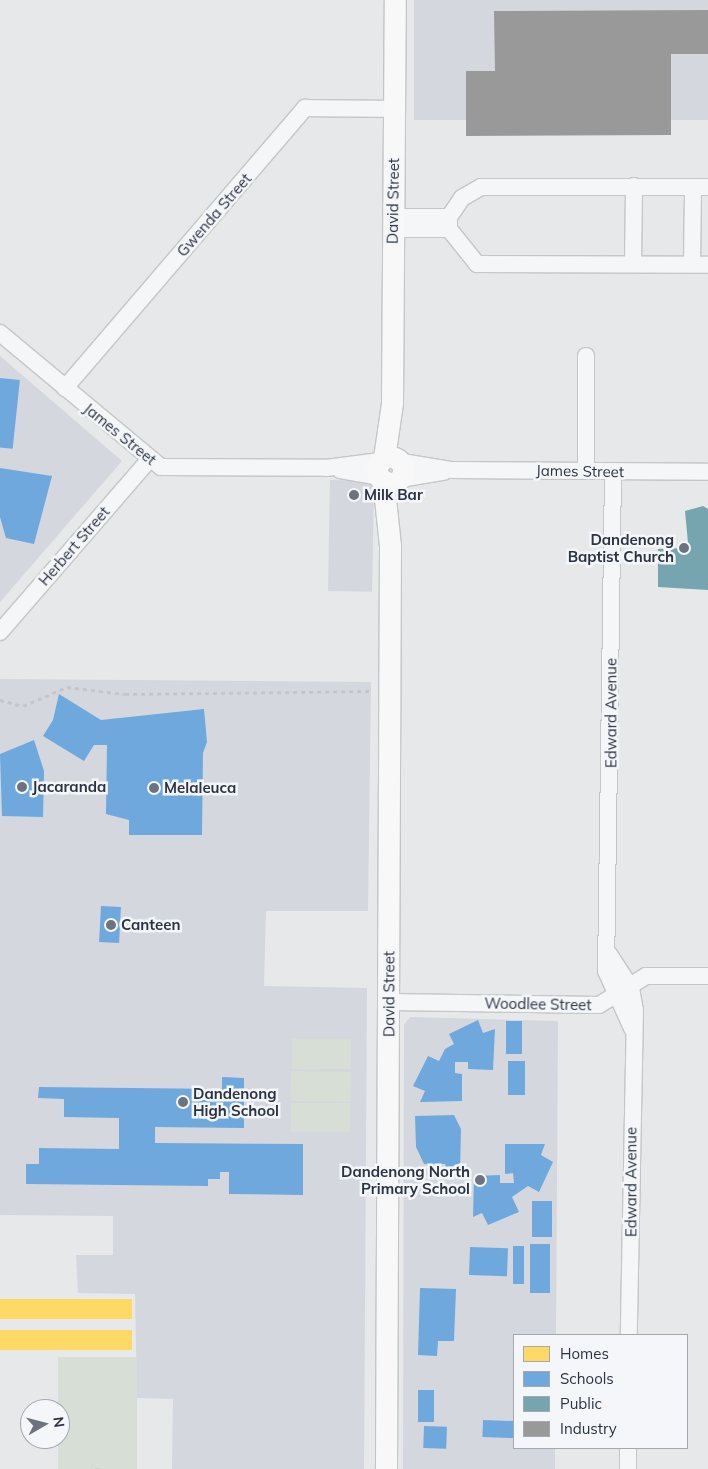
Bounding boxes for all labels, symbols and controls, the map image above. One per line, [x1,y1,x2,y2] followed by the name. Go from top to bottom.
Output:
[383,158,403,244] street label: David Street
[173,170,255,260] street label: Gwenda Street
[80,399,160,469] street label: James Street
[536,461,624,481] street label: James Street
[364,486,423,504] place label: Milk Bar
[348,489,360,501] marker: Milk Bar
[35,503,113,589] street label: Herbert Street
[568,530,674,565] place label: Dandenong Baptist Church
[678,542,690,554] marker: Dandenong Baptist Church
[602,658,620,768] street label: Edward Avenue
[32,778,106,796] place label: Jacaranda
[164,779,236,797] place label: Melaleuca
[16,781,28,793] marker: Jacaranda
[148,782,160,794] marker: Melaleuca
[121,916,180,934] place label: Canteen
[105,919,117,931] marker: Canteen
[380,951,398,1037] street label: David Street
[484,994,592,1014] street label: Woodlee Street
[193,1084,279,1119] place label: Dandenong High School
[177,1096,189,1108] marker: Dandenong High School
[622,1127,640,1237] street label: Edward Avenue
[341,1162,470,1197] place label: Dandenong North Primary School
[474,1174,486,1186] marker: Dandenong North Primary School
[513,1334,688,1449] legend
[560,1344,609,1363] text: Homes
[560,1369,614,1388] text: Schools
[560,1394,602,1413] text: Public
[20,1399,70,1449] north arrow
[49,1416,69,1429] text: N
[560,1419,617,1438] text: Industry

